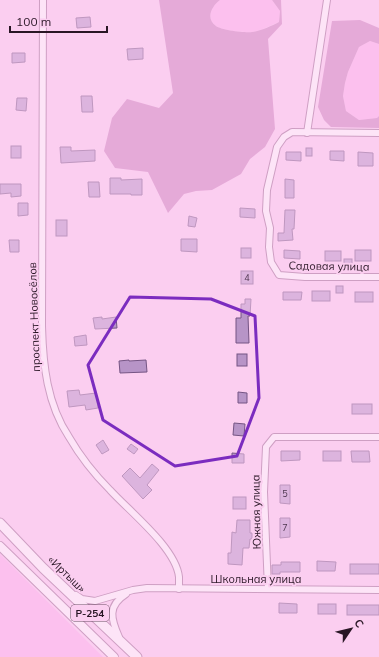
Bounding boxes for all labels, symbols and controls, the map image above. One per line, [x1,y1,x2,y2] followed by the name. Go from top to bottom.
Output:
[10,8,107,34] scale bar
[16,14,51,29] text: 100 m
[288,258,370,274] street label: Садовая улица
[25,262,43,372] street label: проспект Новосёлов
[244,272,250,283] house number: 4
[248,475,264,549] street label: Южная улица
[282,488,288,499] house number: 5
[282,522,288,533] house number: 7
[45,553,89,595] street label: «Иртыш»
[211,572,301,586] street label: Школьная улица
[71,605,109,621] road number: Р-254
[331,609,371,649] north arrow
[351,616,367,631] text: С

